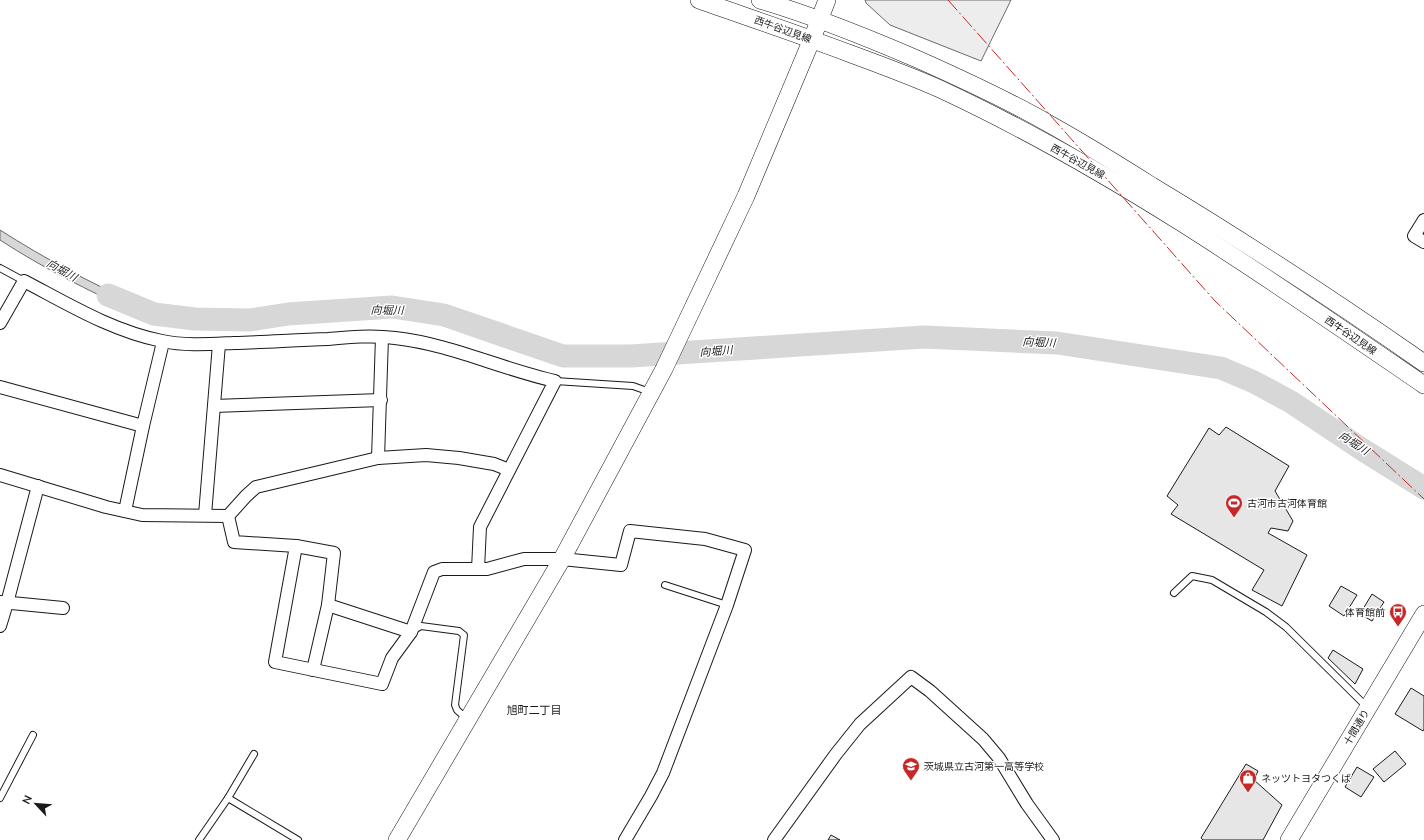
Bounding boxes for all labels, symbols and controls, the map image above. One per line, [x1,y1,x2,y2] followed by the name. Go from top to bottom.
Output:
[752,13,813,47] street label: 西牛谷辺見線
[1048,141,1107,183] street label: 西牛谷辺見線
[44,256,81,285] water label: 向堀川
[370,303,405,318] water label: 向堀川
[1322,313,1379,358] street label: 西牛谷辺見線
[1022,334,1057,351] water label: 向堀川
[699,343,734,360] water label: 向堀川
[1336,428,1372,459] water label: 向堀川
[1224,493,1244,518] sports icon: 古河市古河体育館
[1247,497,1327,511] place label: 古河市古河体育館
[1388,602,1408,627] bus stop icon: 体育館前
[1345,606,1385,620] place label: 体育館前
[507,703,562,718] district label: 旭町二丁目
[1341,707,1373,748] street label: 十間通り
[901,756,921,781] school or university icon: 茨城県立古河第一高等学校
[924,760,1044,774] place label: 茨城県立古河第一高等学校
[1238,768,1258,793] shop icon: ネッツトヨタつくば
[1261,772,1351,786] place label: ネッツトヨタつくば
[16,784,56,824] north arrow
[19,793,36,807] text: N

